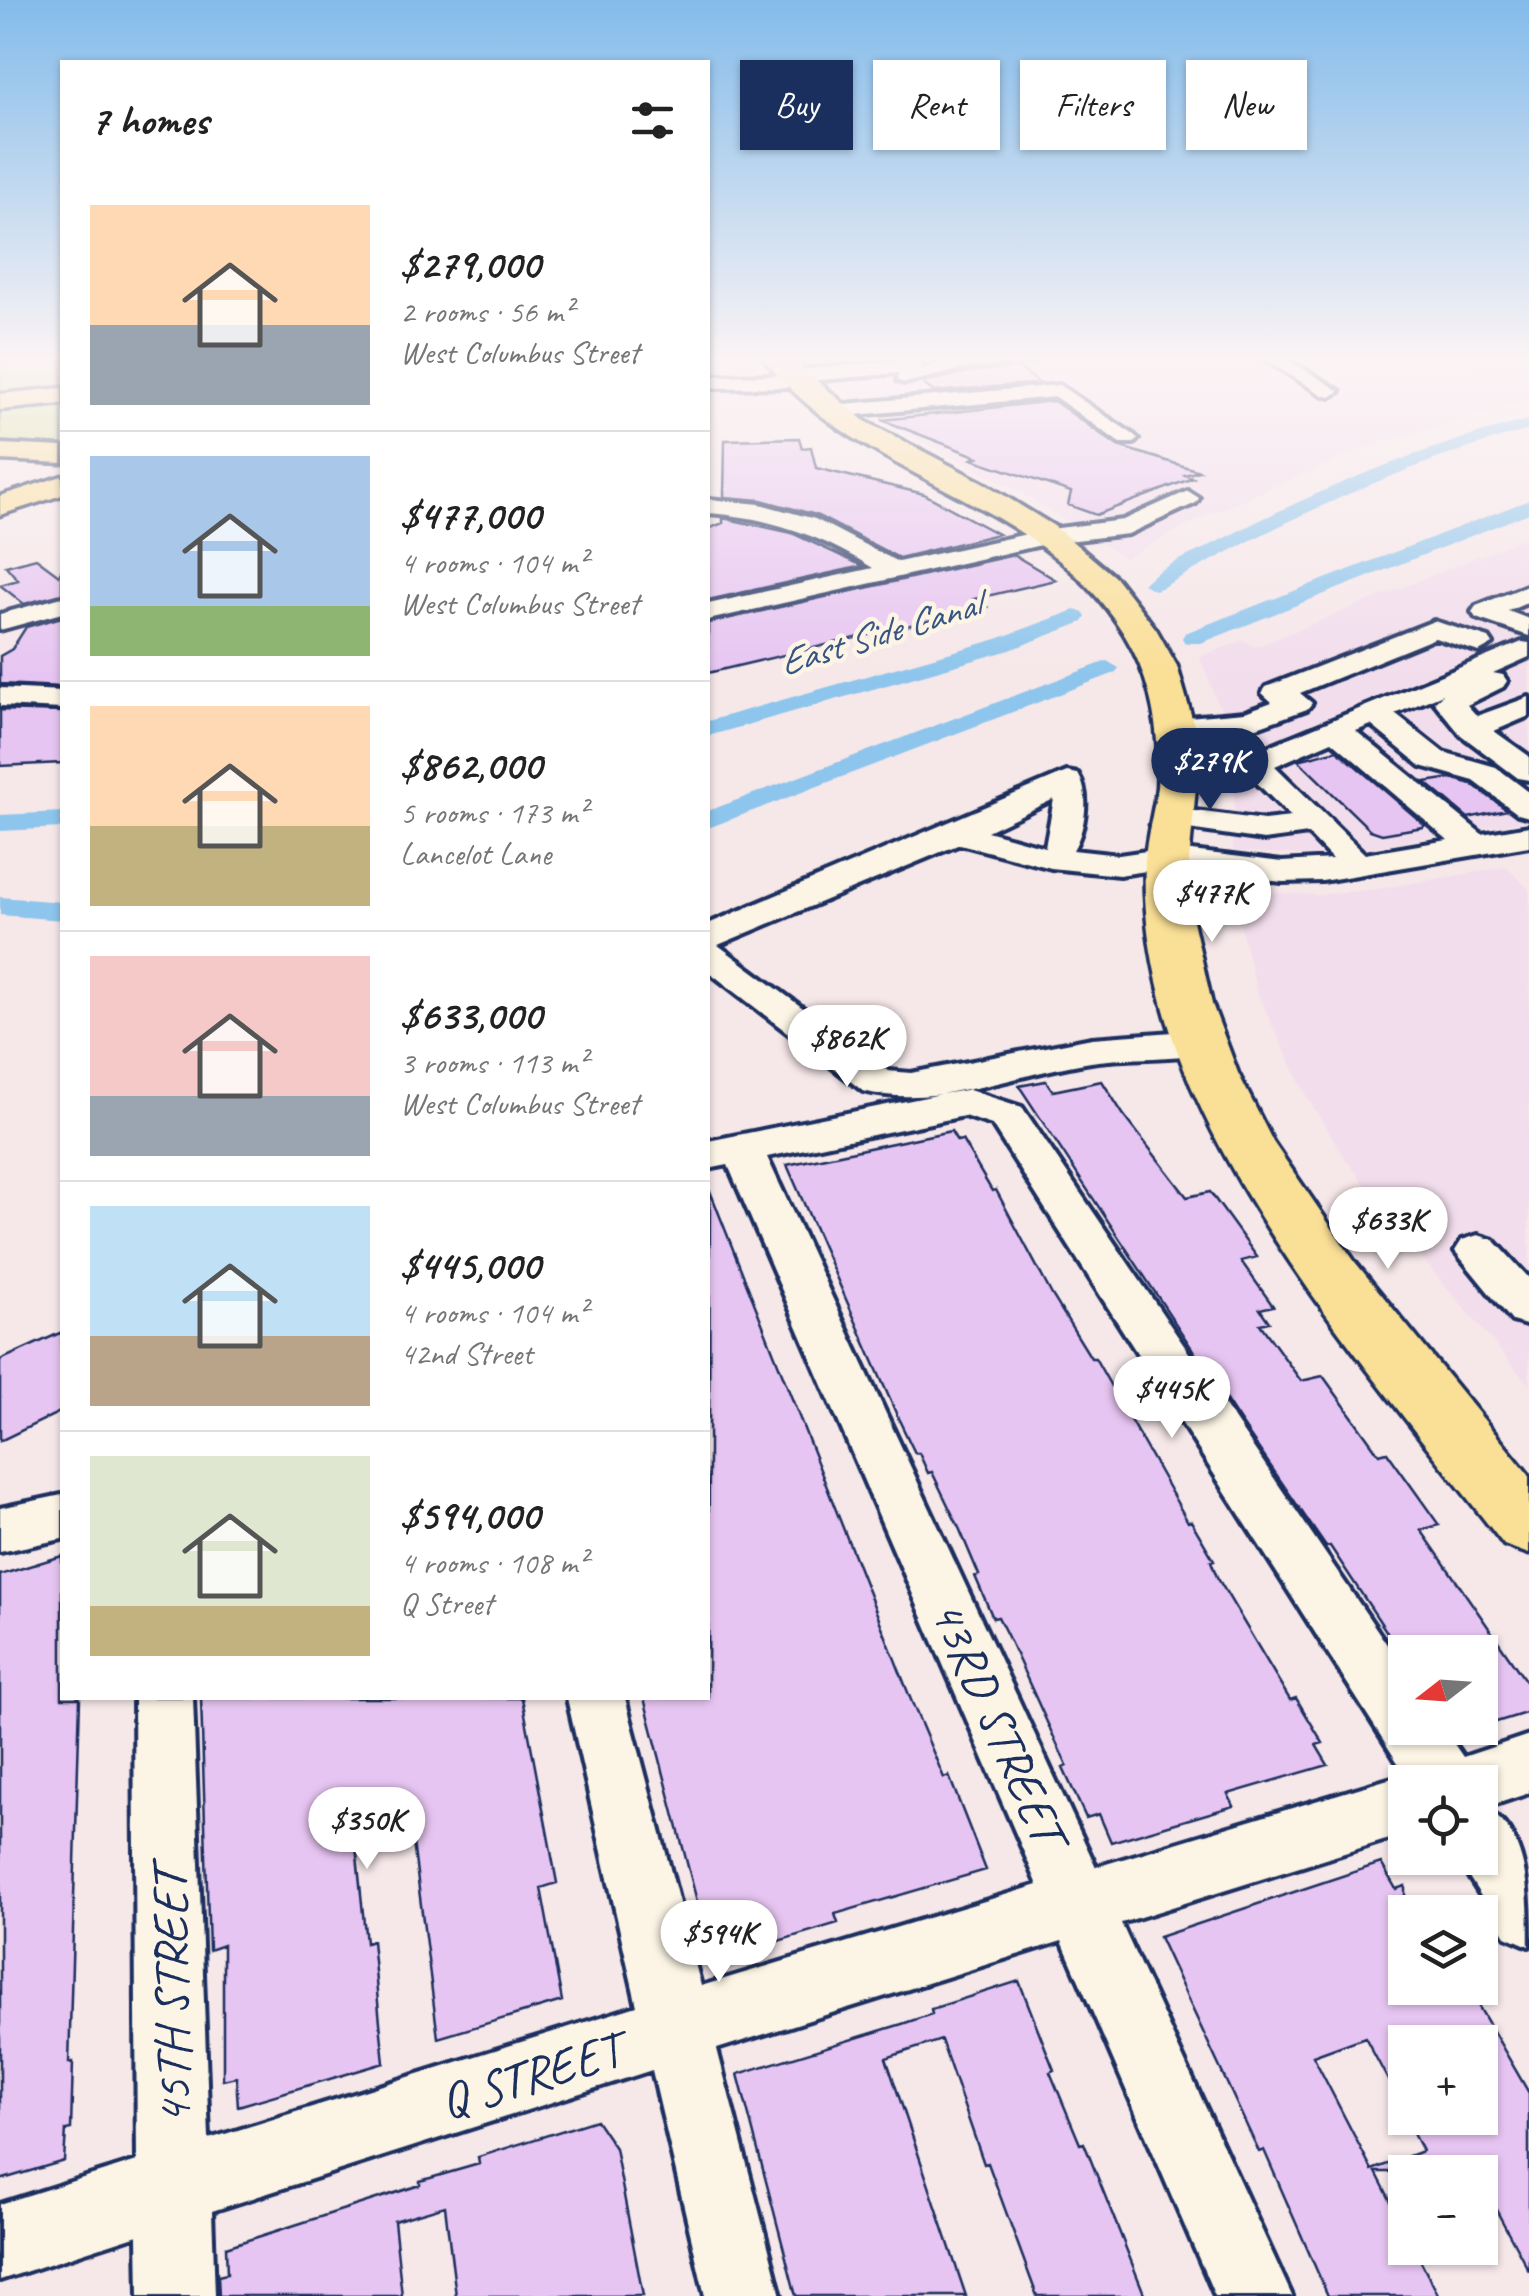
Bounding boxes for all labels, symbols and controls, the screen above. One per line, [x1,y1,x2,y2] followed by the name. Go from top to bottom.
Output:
[740,60,853,150] chip: Buy
[873,60,1000,150] chip: Rent
[1020,60,1166,150] chip: Filters
[1186,60,1307,150] chip: New
[625,93,680,148] icon: filters
[90,94,208,147] text: 7 homes
[400,238,540,291] text: $279,000
[170,245,290,365] icon: home
[400,291,573,332] text: 2 rooms · 56 m²
[400,332,639,373] text: West Columbus Street
[400,489,540,542] text: $477,000
[170,496,290,616] icon: home
[400,542,587,583] text: 4 rooms · 104 m²
[773,577,997,686] water label: East Side Canal
[400,583,639,624] text: West Columbus Street
[1140,728,1280,813] pin: $279K
[400,739,542,792] text: $862,000
[1173,740,1247,781] text: $279K
[170,746,290,866] icon: home
[400,792,587,833] text: 5 rooms · 173 m²
[400,833,551,874] text: Lancelot Lane
[1142,860,1282,945] pin: $477K
[1175,872,1249,913] text: $477K
[400,989,542,1042] text: $633,000
[170,996,290,1116] icon: home
[777,1005,917,1090] pin: $862K
[810,1017,884,1058] text: $862K
[400,1042,587,1083] text: 3 rooms · 113 m²
[400,1083,639,1124] text: West Columbus Street
[1318,1187,1458,1272] pin: $633K
[1351,1199,1425,1240] text: $633K
[400,1239,540,1292] text: $445,000
[170,1246,290,1366] icon: home
[400,1292,587,1333] text: 4 rooms · 104 m²
[400,1333,533,1374] text: 42nd Street
[1102,1356,1242,1441] pin: $445K
[1135,1368,1209,1409] text: $445K
[400,1489,539,1542] text: $594,000
[170,1496,290,1616] icon: home
[400,1542,587,1583] text: 4 rooms · 108 m²
[400,1583,493,1624] text: Q Street
[916,1590,1084,1865] street label: 43RD STREET
[1388,1635,1498,1745] north arrow
[1388,1635,1498,2265] map controls
[1388,1765,1498,1875] button: locate
[297,1787,437,1872] pin: $350K
[330,1799,404,1840] text: $350K
[138,1856,205,2126] street label: 45TH STREET
[1388,1895,1498,2005] button: layers
[649,1900,789,1985] pin: $594K
[683,1912,755,1953] text: $594K
[433,2015,640,2133] street label: Q STREET
[1388,2025,1498,2135] button: +
[1388,2155,1498,2265] button: −

